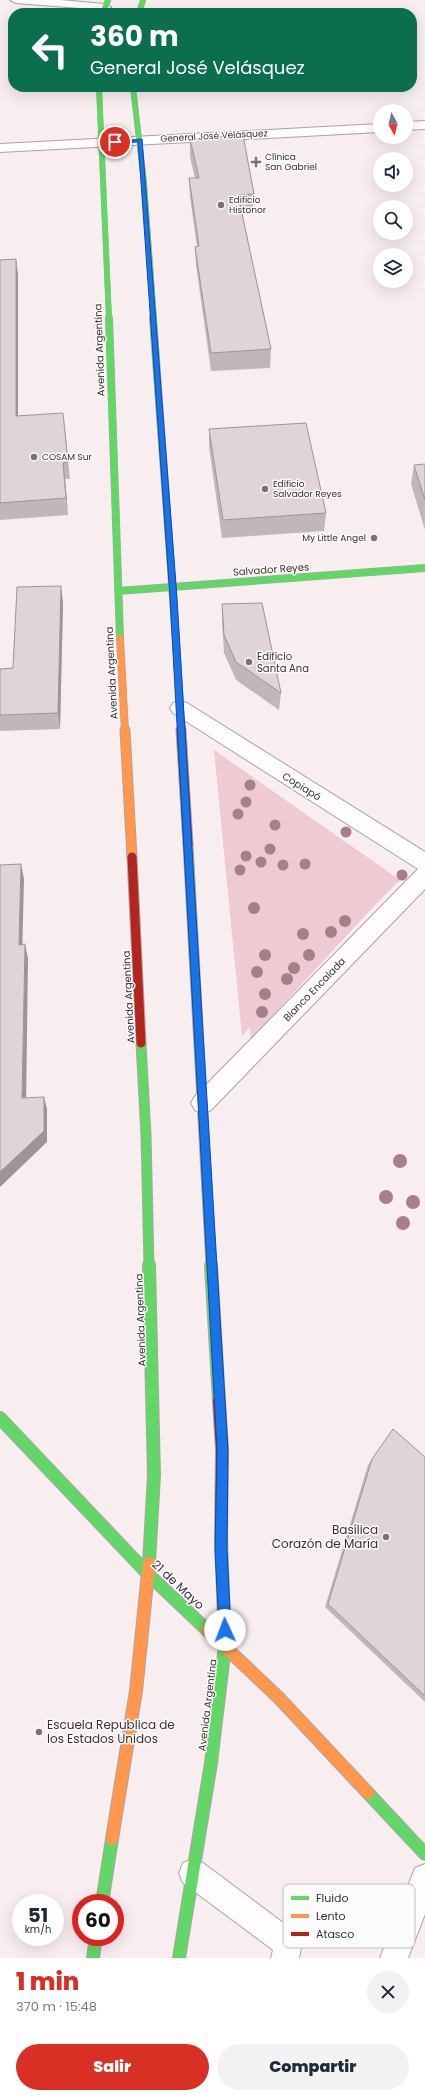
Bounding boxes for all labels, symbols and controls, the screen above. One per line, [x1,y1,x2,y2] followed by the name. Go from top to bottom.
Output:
[90,17,179,56] text: 360 m
[24,24,76,76] icon: left
[90,55,305,80] text: General José Velásquez
[373,104,413,144] north arrow
[373,104,413,288] map controls
[98,125,132,159] pin
[160,127,268,145] street label: General José Velásquez
[104,131,126,153] icon: arrive
[265,151,317,173] place label: Clínica San Gabriel
[373,152,413,192] button: sound
[250,156,262,168] marker: Clínica San Gabriel
[229,194,267,216] place label: Edificio Histonor
[216,200,226,210] marker: Edificio Histonor
[373,200,413,240] button: search
[373,248,413,288] button: layers
[90,303,109,397] street label: Avenida Argentina
[42,451,93,463] place label: COSAM Sur
[29,452,39,462] marker: COSAM Sur
[273,478,342,500] place label: Edificio Salvador Reyes
[260,484,270,494] marker: Edificio Salvador Reyes
[302,532,366,544] place label: My Little Angel
[369,533,379,543] marker: My Little Angel
[232,559,310,580] street label: Salvador Reyes
[102,626,121,720] street label: Avenida Argentina
[257,649,309,676] place label: Edificio Santa Ana
[244,657,254,667] marker: Edificio Santa Ana
[279,769,324,804] street label: Copiapó
[119,950,138,1044] street label: Avenida Argentina
[280,954,349,1025] street label: Blanco Encalada
[131,1273,150,1367] street label: Avenida Argentina
[272,1521,378,1552] place label: Basílica Corazón de María
[381,1532,391,1542] marker: Basílica Corazón de María
[149,1556,208,1613] street label: 21 de Mayo
[204,1609,246,1651] position arrow
[194,1658,221,1752] street label: Avenida Argentina
[47,1716,175,1747] place label: Escuela Republica de los Estados Unidos
[34,1727,44,1737] marker: Escuela Republica de los Estados Unidos
[283,1884,415,1948] legend
[316,1890,348,1906] text: Fluido
[72,1894,124,1946] speed limit sign: 60
[28,1901,48,1929] text: 51
[316,1908,346,1924] text: Lento
[25,1922,51,1937] text: km/h
[316,1926,354,1942] text: Atasco
[16,1965,79,1998] text: 1 min
[367,1971,409,2013] button: close
[16,1997,97,2016] text: 370 m · 15:48
[16,2044,209,2090] button: Salir
[217,2044,409,2090] button: Compartir

